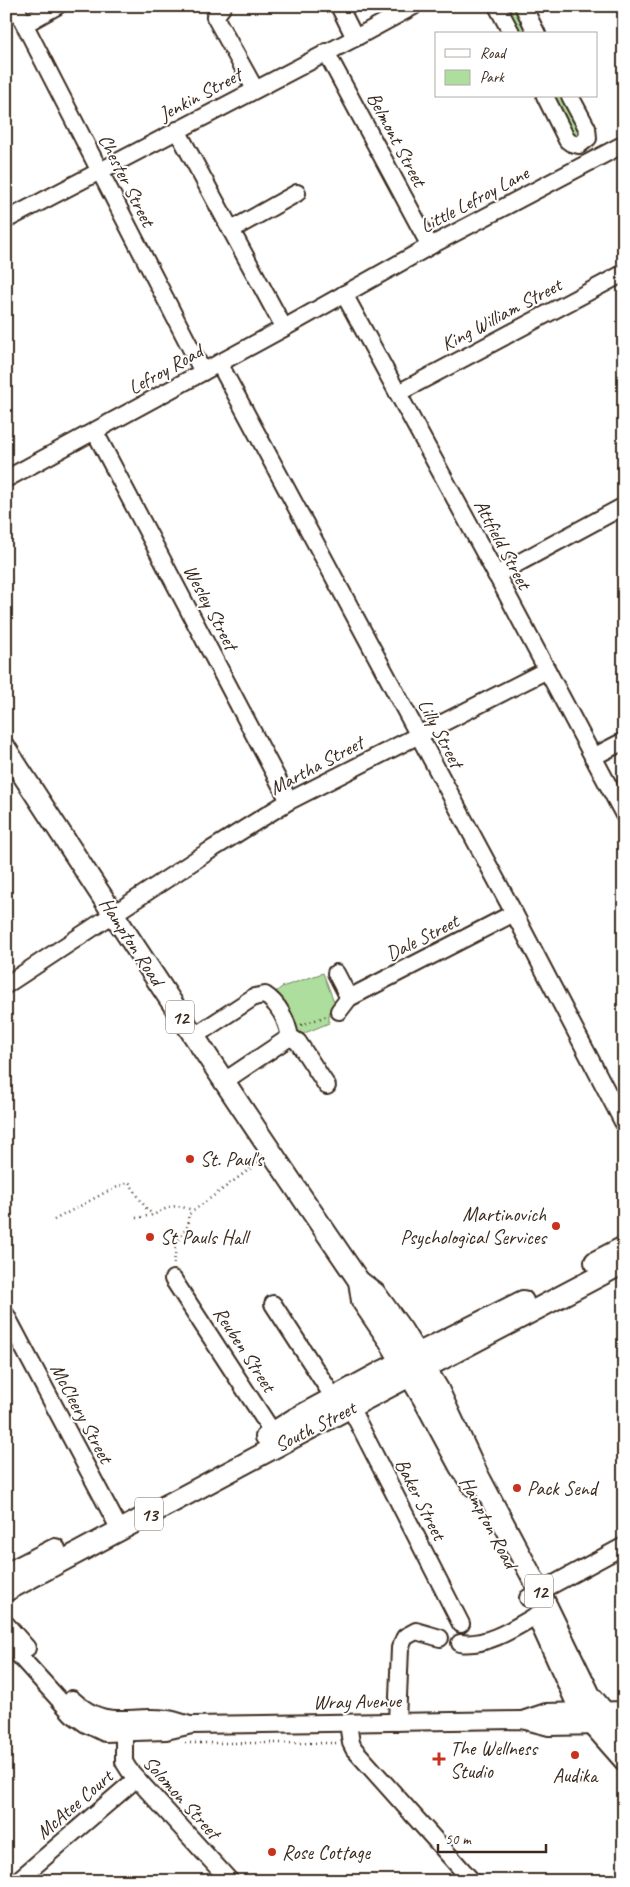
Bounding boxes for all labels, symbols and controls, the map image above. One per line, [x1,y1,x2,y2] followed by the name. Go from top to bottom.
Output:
[435,32,598,98] legend
[480,44,507,63] text: Road
[154,61,249,127] street label: Jenkin Street
[480,68,505,87] text: Park
[361,88,433,193] street label: Belmont Street
[93,130,162,233] street label: Chester Street
[416,160,534,238] street label: Little Lefroy Lane
[437,271,568,357] street label: King William Street
[124,337,209,400] street label: Lefroy Road
[468,495,538,596] street label: Attfield Street
[178,560,245,657] street label: Wesley Street
[412,695,471,775] street label: Lilly Street
[265,729,370,801] street label: Martha Street
[94,892,171,993] street label: Hampton Road
[382,907,465,966] street label: Dale Street
[166,1000,194,1034] road number: 12
[200,1147,265,1172] place label: St. Paul's
[184,1153,196,1165] marker: St. Paul's
[400,1202,548,1250] place label: Martinovich Psychological Services
[550,1220,562,1232] marker: Martinovich Psychological Services
[160,1225,251,1250] place label: St Pauls Hall
[144,1231,156,1243] marker: St Pauls Hall
[208,1302,283,1399] street label: Reuben Street
[45,1359,119,1470] street label: McCleery Street
[270,1394,362,1457] street label: South Street
[389,1454,453,1546] street label: Baker Street
[454,1472,525,1575] street label: Hampton Road
[527,1476,600,1501] place label: Pack Send
[511,1482,523,1494] marker: Pack Send
[135,1498,163,1530] road number: 13
[525,1574,553,1608] road number: 12
[313,1688,403,1715] street label: Wray Avenue
[450,1736,539,1784] place label: The Wellness Studio
[569,1749,581,1761] marker: Audika
[138,1750,228,1847] street label: Solomon Street
[432,1752,446,1766] marker: The Wellness Studio
[31,1763,120,1845] street label: McAtee Court
[553,1763,599,1788] place label: Audika
[438,1822,545,1854] scale bar
[445,1830,472,1849] text: 50 m
[282,1840,372,1865] place label: Rose Cottage
[266,1846,278,1858] marker: Rose Cottage

